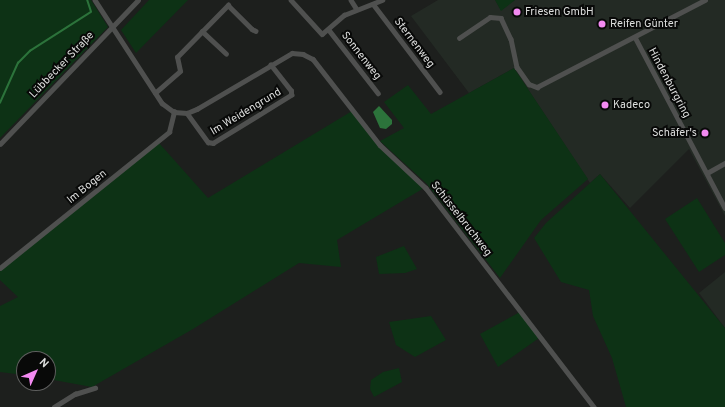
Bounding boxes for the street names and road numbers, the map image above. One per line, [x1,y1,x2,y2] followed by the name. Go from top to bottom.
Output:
[391,15,437,71] street label: Sternenweg
[27,29,97,101] street label: Lübbecker Straße
[338,29,384,83] street label: Sonnenweg
[645,46,693,120] street label: Hindenburgring
[208,86,284,138] street label: Im Weidengrund
[65,167,109,207] street label: Im Bogen
[428,179,494,259] street label: Schüsselbruchweg

